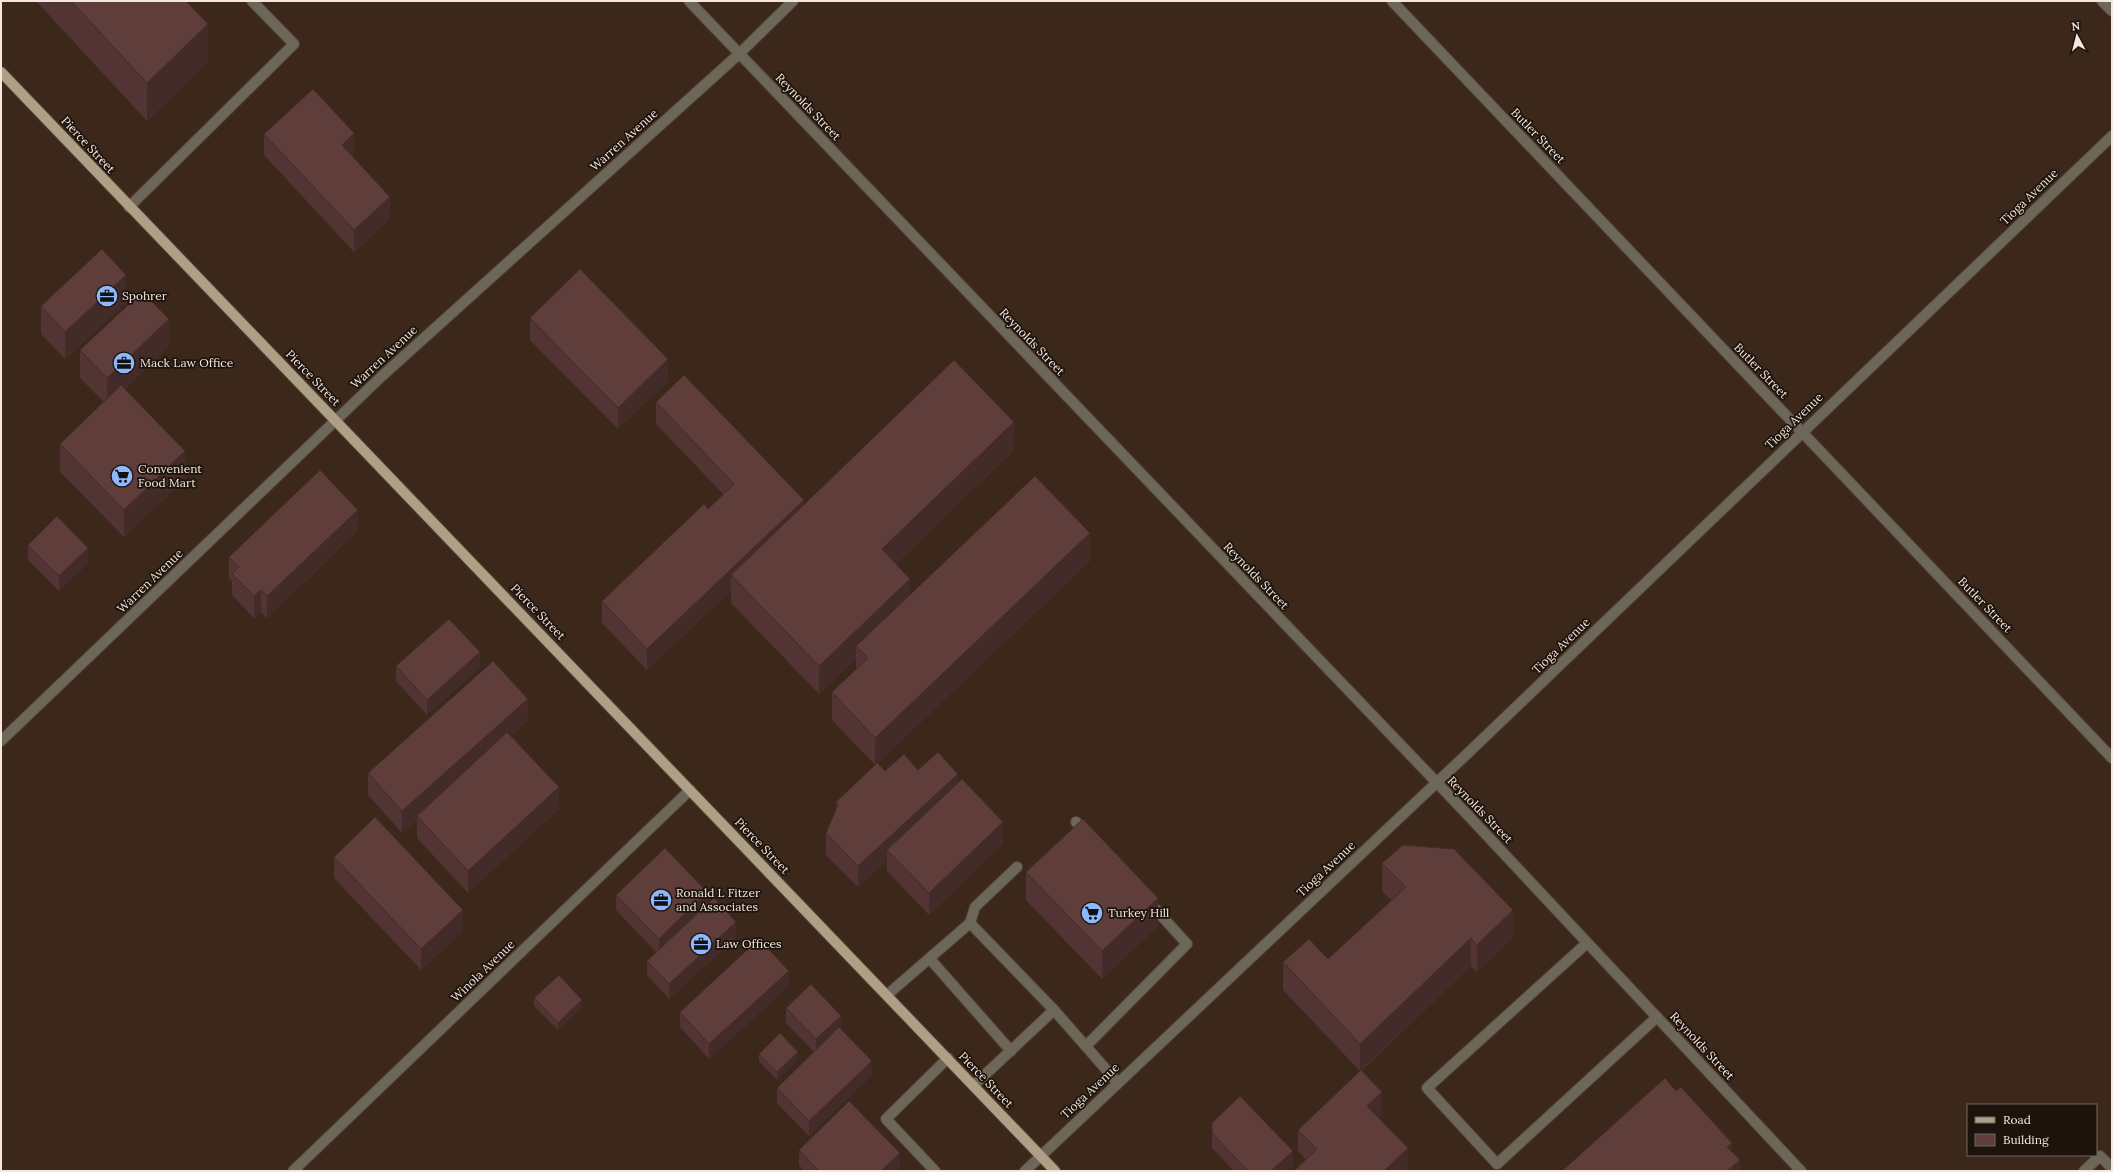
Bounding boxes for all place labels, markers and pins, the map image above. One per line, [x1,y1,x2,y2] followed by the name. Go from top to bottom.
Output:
[94,283,120,309] office icon: Spohrer
[122,288,168,303] place label: Spohrer
[111,350,137,376] office icon: Mack Law Office
[140,355,234,370] place label: Mack Law Office
[138,461,202,490] place label: Convenient Food Mart
[109,463,135,489] supermarket icon: Convenient Food Mart
[676,885,761,914] place label: Ronald L Fitzer and Associates
[648,887,674,913] office icon: Ronald L Fitzer and Associates
[1079,900,1105,926] supermarket icon: Turkey Hill
[1108,905,1169,920] place label: Turkey Hill
[688,931,714,957] office icon: Law Offices
[716,936,782,951] place label: Law Offices

